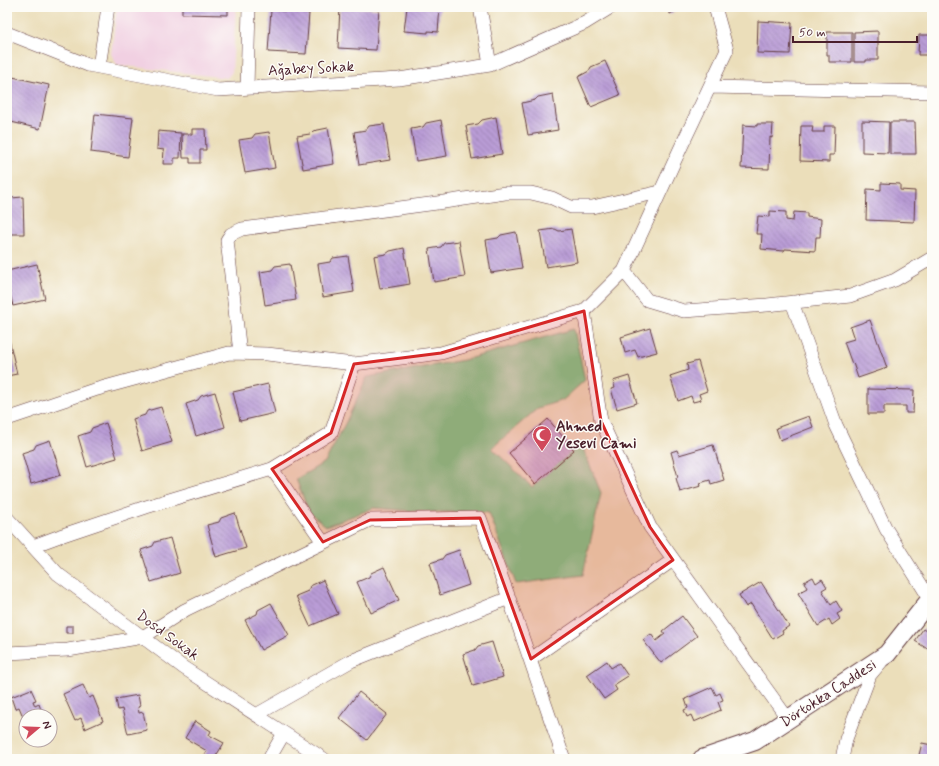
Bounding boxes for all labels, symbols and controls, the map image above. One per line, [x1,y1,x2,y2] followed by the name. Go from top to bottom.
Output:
[793,18,917,44] scale bar
[799,25,826,41] text: 50 m
[268,57,355,81] street label: Ağabey Sokak
[556,417,637,454] place label: Ahmed Yesevi Cami
[531,424,553,452] mosque icon: Ahmed Yesevi Cami
[132,606,203,665] street label: Dosd Sokak
[777,655,881,732] street label: Dörtokka Caddesi
[18,708,58,748] north arrow
[39,719,54,731] text: N

